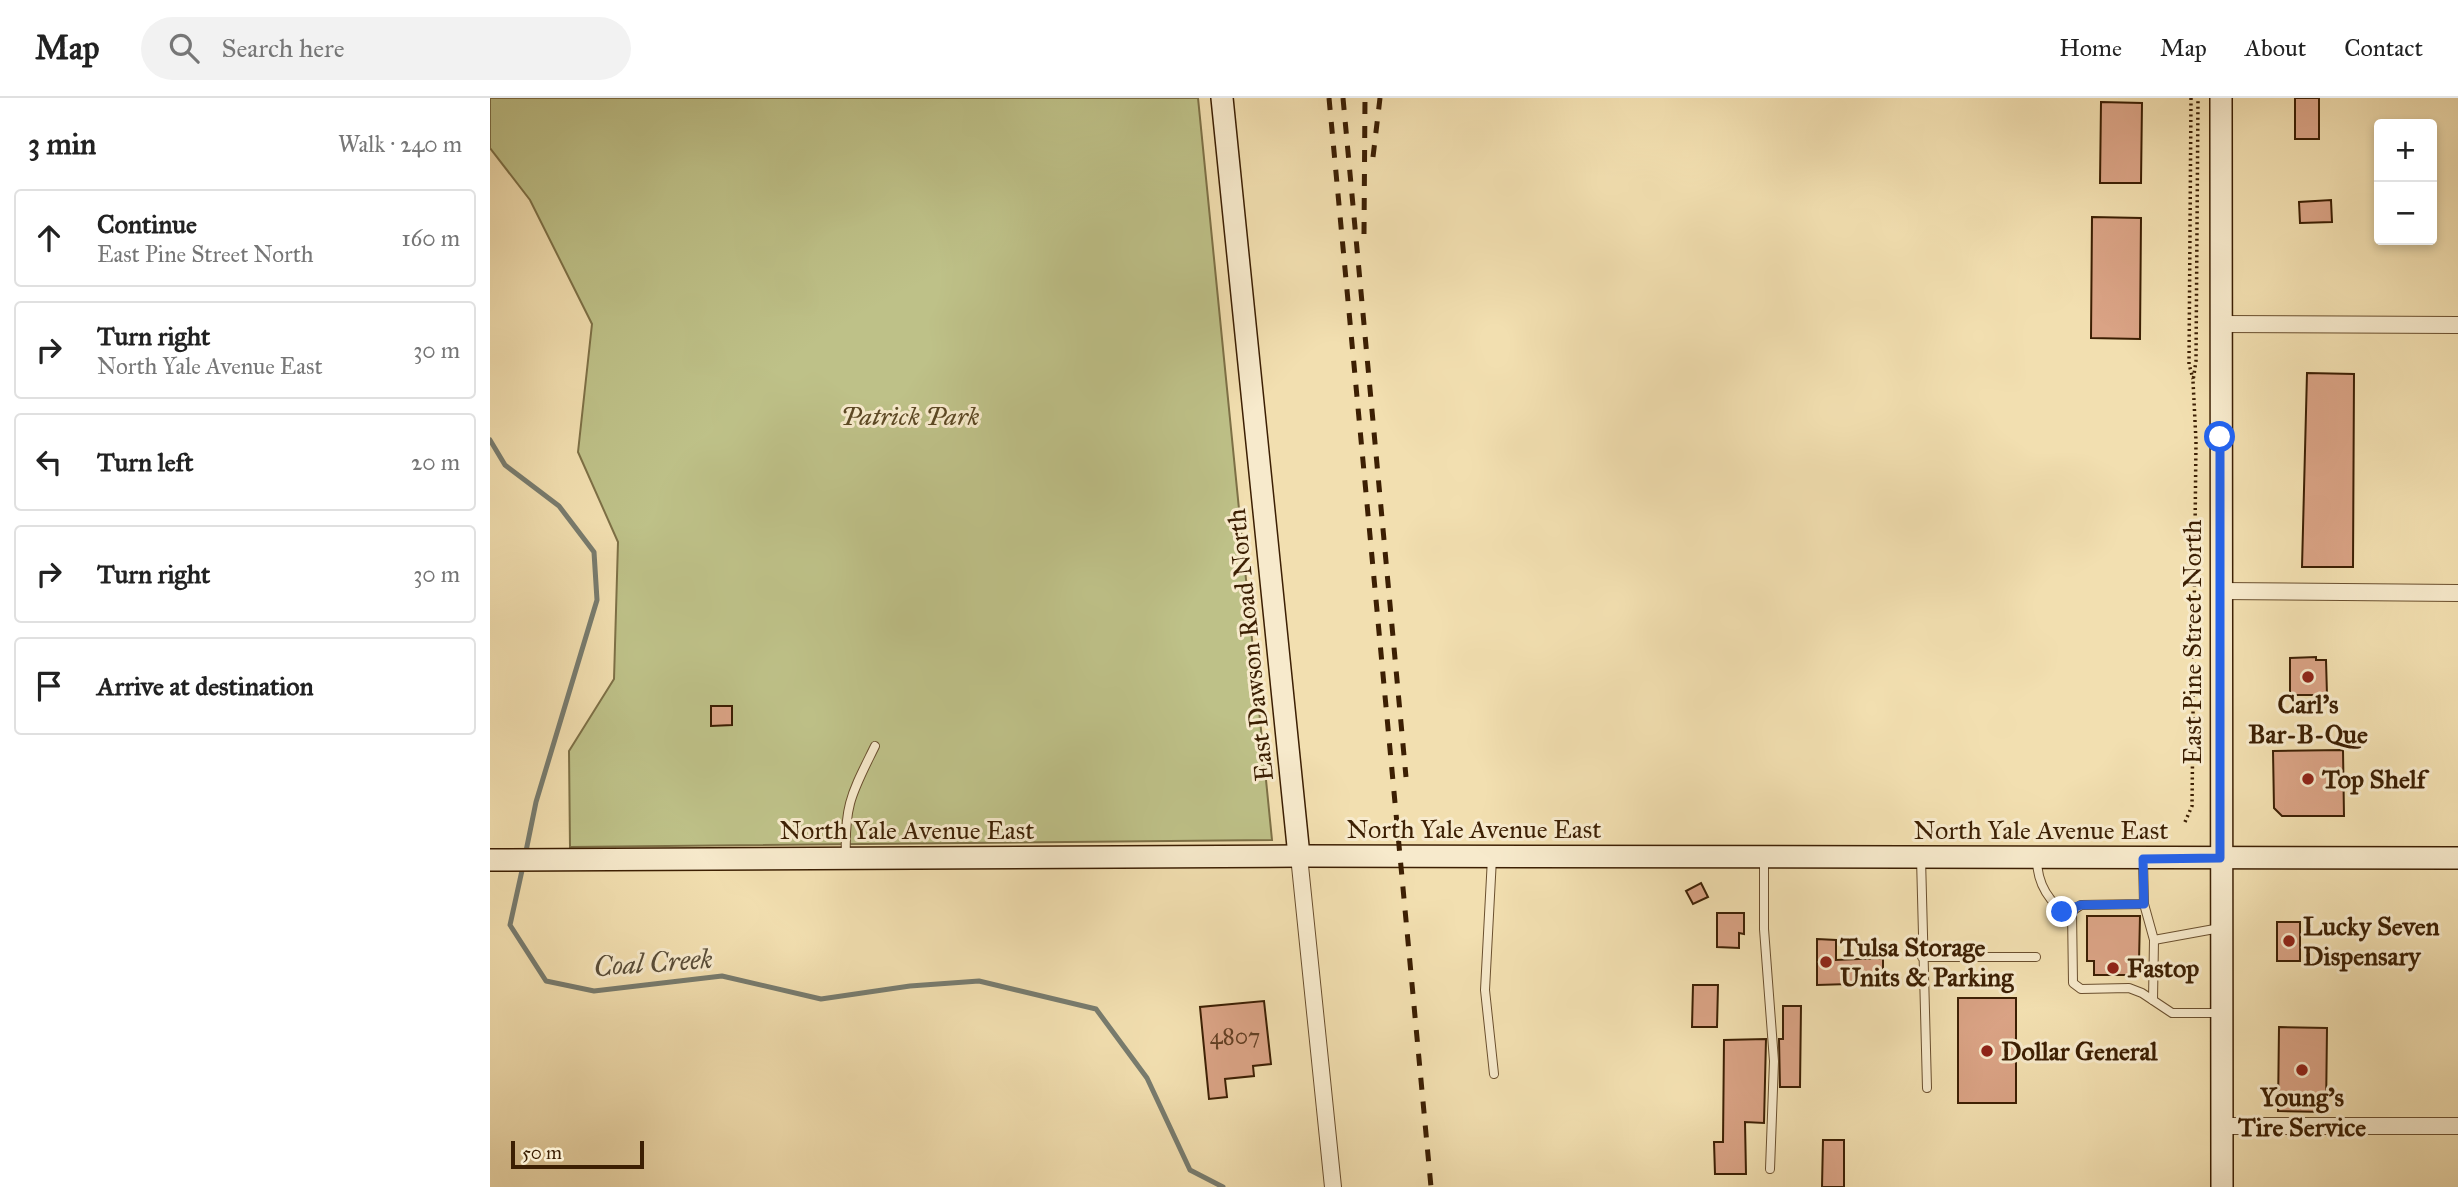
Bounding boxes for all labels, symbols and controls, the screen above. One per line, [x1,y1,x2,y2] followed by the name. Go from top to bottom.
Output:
[141,17,631,80] search box
[35,28,99,68] text: Map
[165,29,203,67] icon: search
[221,32,345,64] text: Search here
[2059,33,2122,63] text: Home
[2160,33,2207,63] text: Map
[2245,33,2306,63] text: About
[2344,33,2423,63] text: Contact
[2374,119,2437,245] map controls
[2374,119,2437,182] button: +
[28,126,96,162] text: 3 min
[338,130,462,158] text: Walk · 240 m
[2374,182,2437,245] button: −
[97,208,197,240] text: Continue
[30,219,68,257] icon: ahead
[402,224,460,252] text: 160 m
[97,240,314,268] text: East Pine Street North
[97,320,210,352] text: Turn right
[30,331,68,369] icon: right
[413,336,460,364] text: 30 m
[97,352,323,380] text: North Yale Avenue East
[841,400,980,432] park label: Patrick Park
[2204,421,2235,452] route start
[30,443,68,481] icon: left
[97,446,193,478] text: Turn left
[411,448,460,476] text: 20 m
[1220,507,1280,783] street label: East Dawson Road North
[2176,519,2208,764] street label: East Pine Street North
[30,555,68,593] icon: right
[97,558,210,590] text: Turn right
[413,560,460,588] text: 30 m
[30,667,68,705] icon: arrive
[2300,669,2316,685] marker: Carl's Bar-B-Que
[97,670,314,702] text: Arrive at destination
[2248,688,2368,750] place label: Carl's Bar-B-Que
[2321,763,2430,795] place label: Top Shelf
[2300,771,2316,787] marker: Top Shelf
[1347,813,1602,845] street label: North Yale Avenue East
[780,814,1035,846] street label: North Yale Avenue East
[1914,814,2169,846] street label: North Yale Avenue East
[2046,896,2077,927] route end
[2303,910,2440,972] place label: Lucky Seven Dispensary
[1839,931,2014,994] place label: Tulsa Storage Units & Parking
[2281,933,2297,949] marker: Lucky Seven Dispensary
[592,941,714,984] water label: Coal Creek
[2127,952,2199,984] place label: Fastop
[1818,954,1834,970] marker: Tulsa Storage Units & Parking
[2105,960,2121,976] marker: Fastop
[1210,1022,1260,1050] house number: 4807
[2001,1035,2159,1067] place label: Dollar General
[1979,1043,1995,1059] marker: Dollar General
[2294,1062,2310,1078] marker: Young's Tire Service
[2237,1081,2366,1143] place label: Young's Tire Service
[511,1138,644,1170] scale bar
[522,1141,562,1164] text: 50 m

